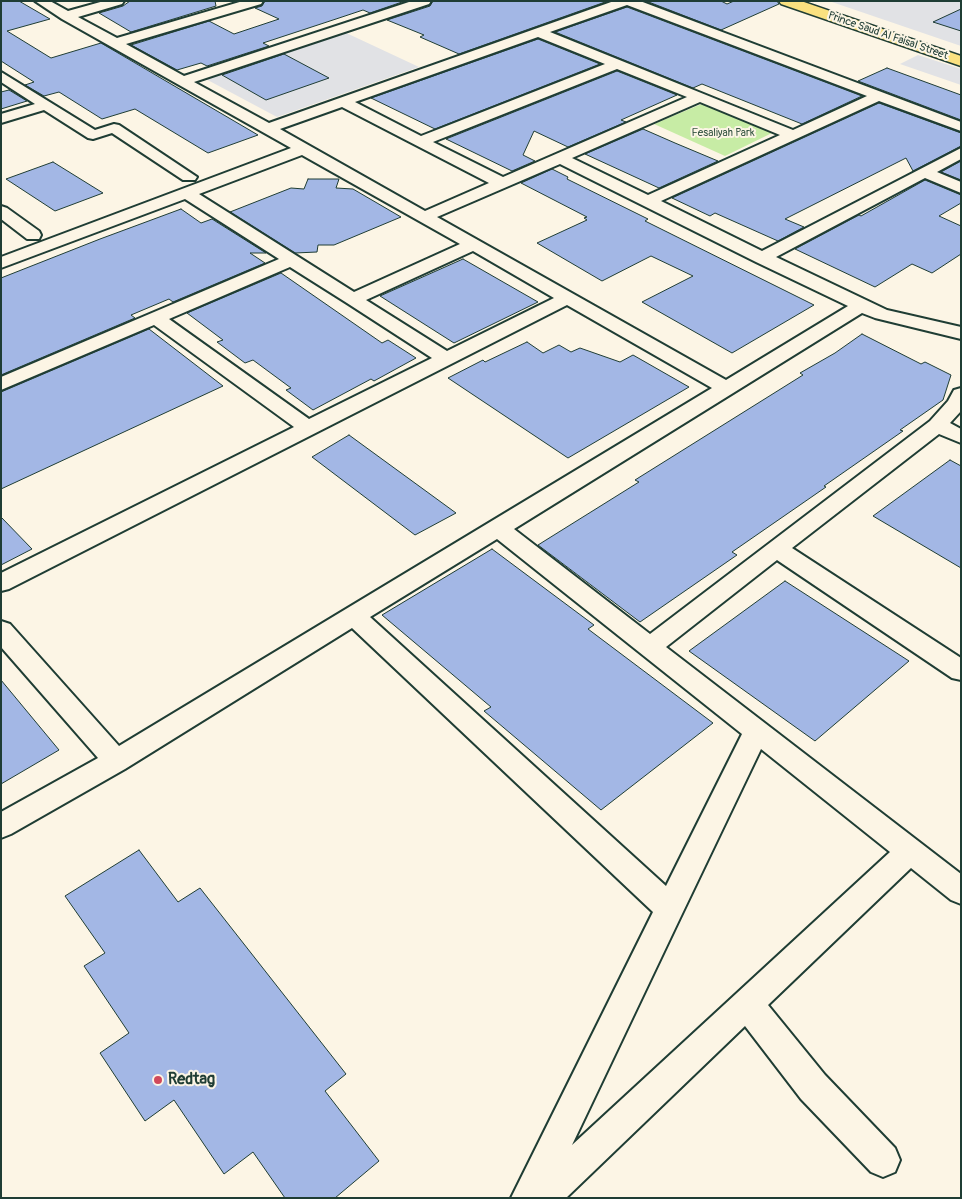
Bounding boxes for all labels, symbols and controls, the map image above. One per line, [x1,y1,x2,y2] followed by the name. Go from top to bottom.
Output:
[826,9,950,63] street label: Prince Saud Al Faisal Street
[692,126,754,140] park label: Fesaliyah Park
[168,1070,215,1090] place label: Redtag
[152,1074,164,1086] marker: Redtag

